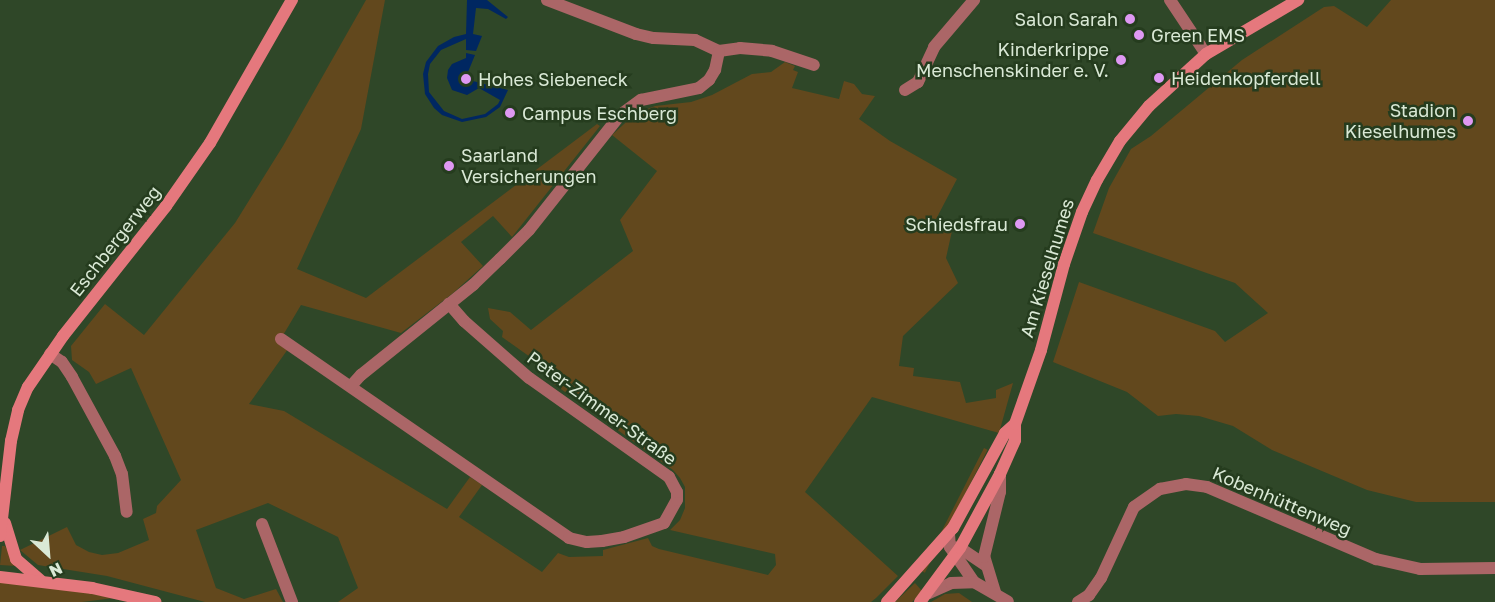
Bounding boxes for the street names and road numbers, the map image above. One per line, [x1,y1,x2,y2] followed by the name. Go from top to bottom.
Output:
[65,181,165,301] street label: Eschbergerweg
[1016,196,1078,340] street label: Am Kieselhumes
[523,347,681,469] street label: Peter-Zimmer-Straße
[1209,462,1355,540] street label: Kobenhüttenweg

